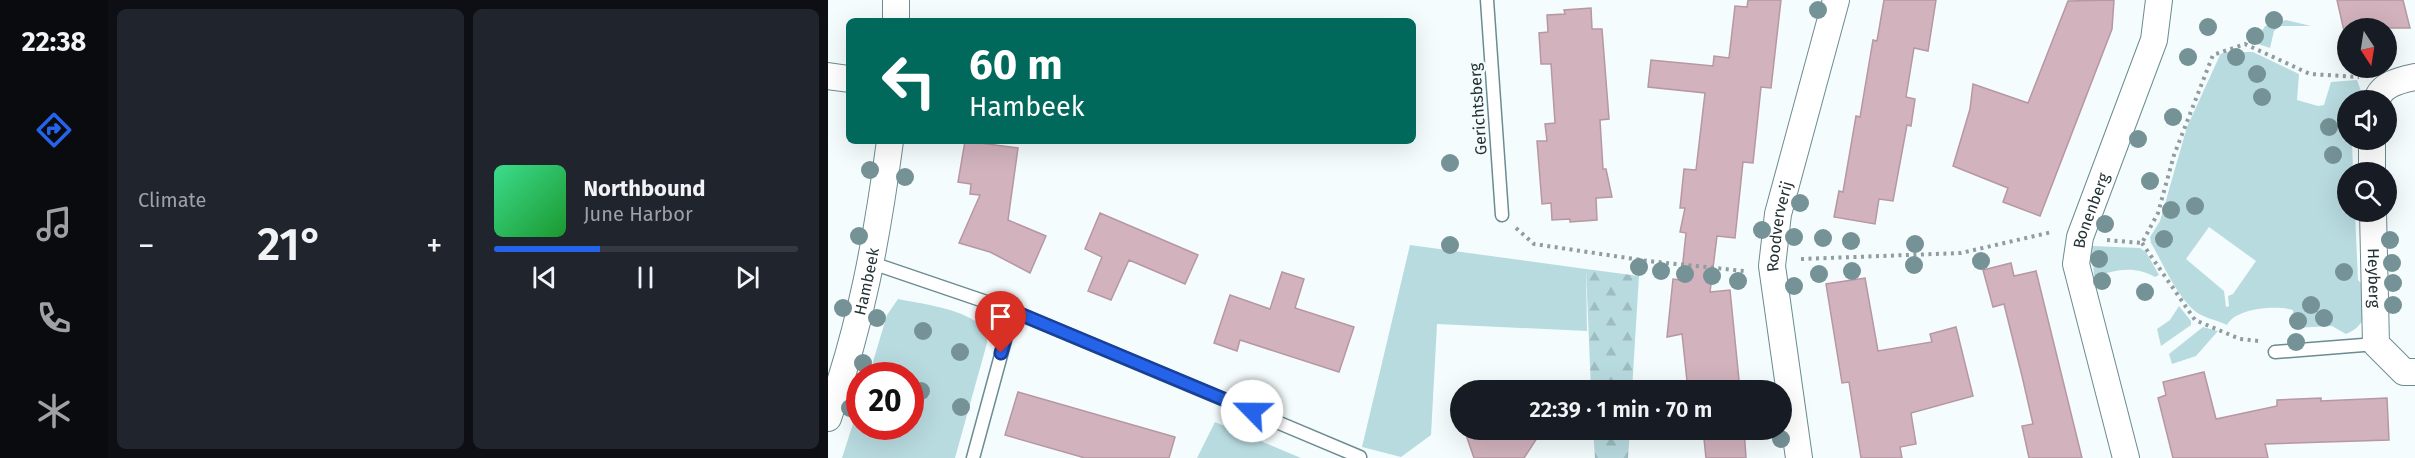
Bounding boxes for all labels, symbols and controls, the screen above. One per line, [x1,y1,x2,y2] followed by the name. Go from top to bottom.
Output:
[2337,18,2397,78] north arrow
[2337,18,2397,222] map controls
[22,26,86,58] text: 22:38
[969,40,1063,90] text: 60 m
[870,42,948,120] icon: left
[1465,62,1491,156] street label: Gerichtsberg
[2337,90,2397,150] button: sound
[969,91,1084,123] text: Hambeek
[33,109,75,151] icon: directions
[2337,162,2397,222] button: search
[2069,169,2113,249] street label: Bonenberg
[584,175,705,202] text: Northbound
[1762,179,1796,273] street label: Roodververij
[138,188,206,212] text: Climate
[584,202,693,226] text: June Harbor
[33,203,75,245] icon: music
[257,218,323,272] text: 21°
[138,226,155,266] text: −
[426,226,442,266] text: +
[850,245,883,317] street label: Hambeek
[2364,248,2385,309] street label: Heyberg
[528,261,561,294] icon: previous
[629,261,662,294] icon: pause
[731,261,764,294] icon: next
[975,291,1026,353] pin
[33,297,75,339] icon: phone
[984,300,1017,333] icon: arrive
[846,362,924,440] speed limit sign: 20
[1220,379,1284,443] position arrow
[33,390,75,432] icon: climate
[1529,396,1713,423] text: 22:39 · 1 min · 70 m

